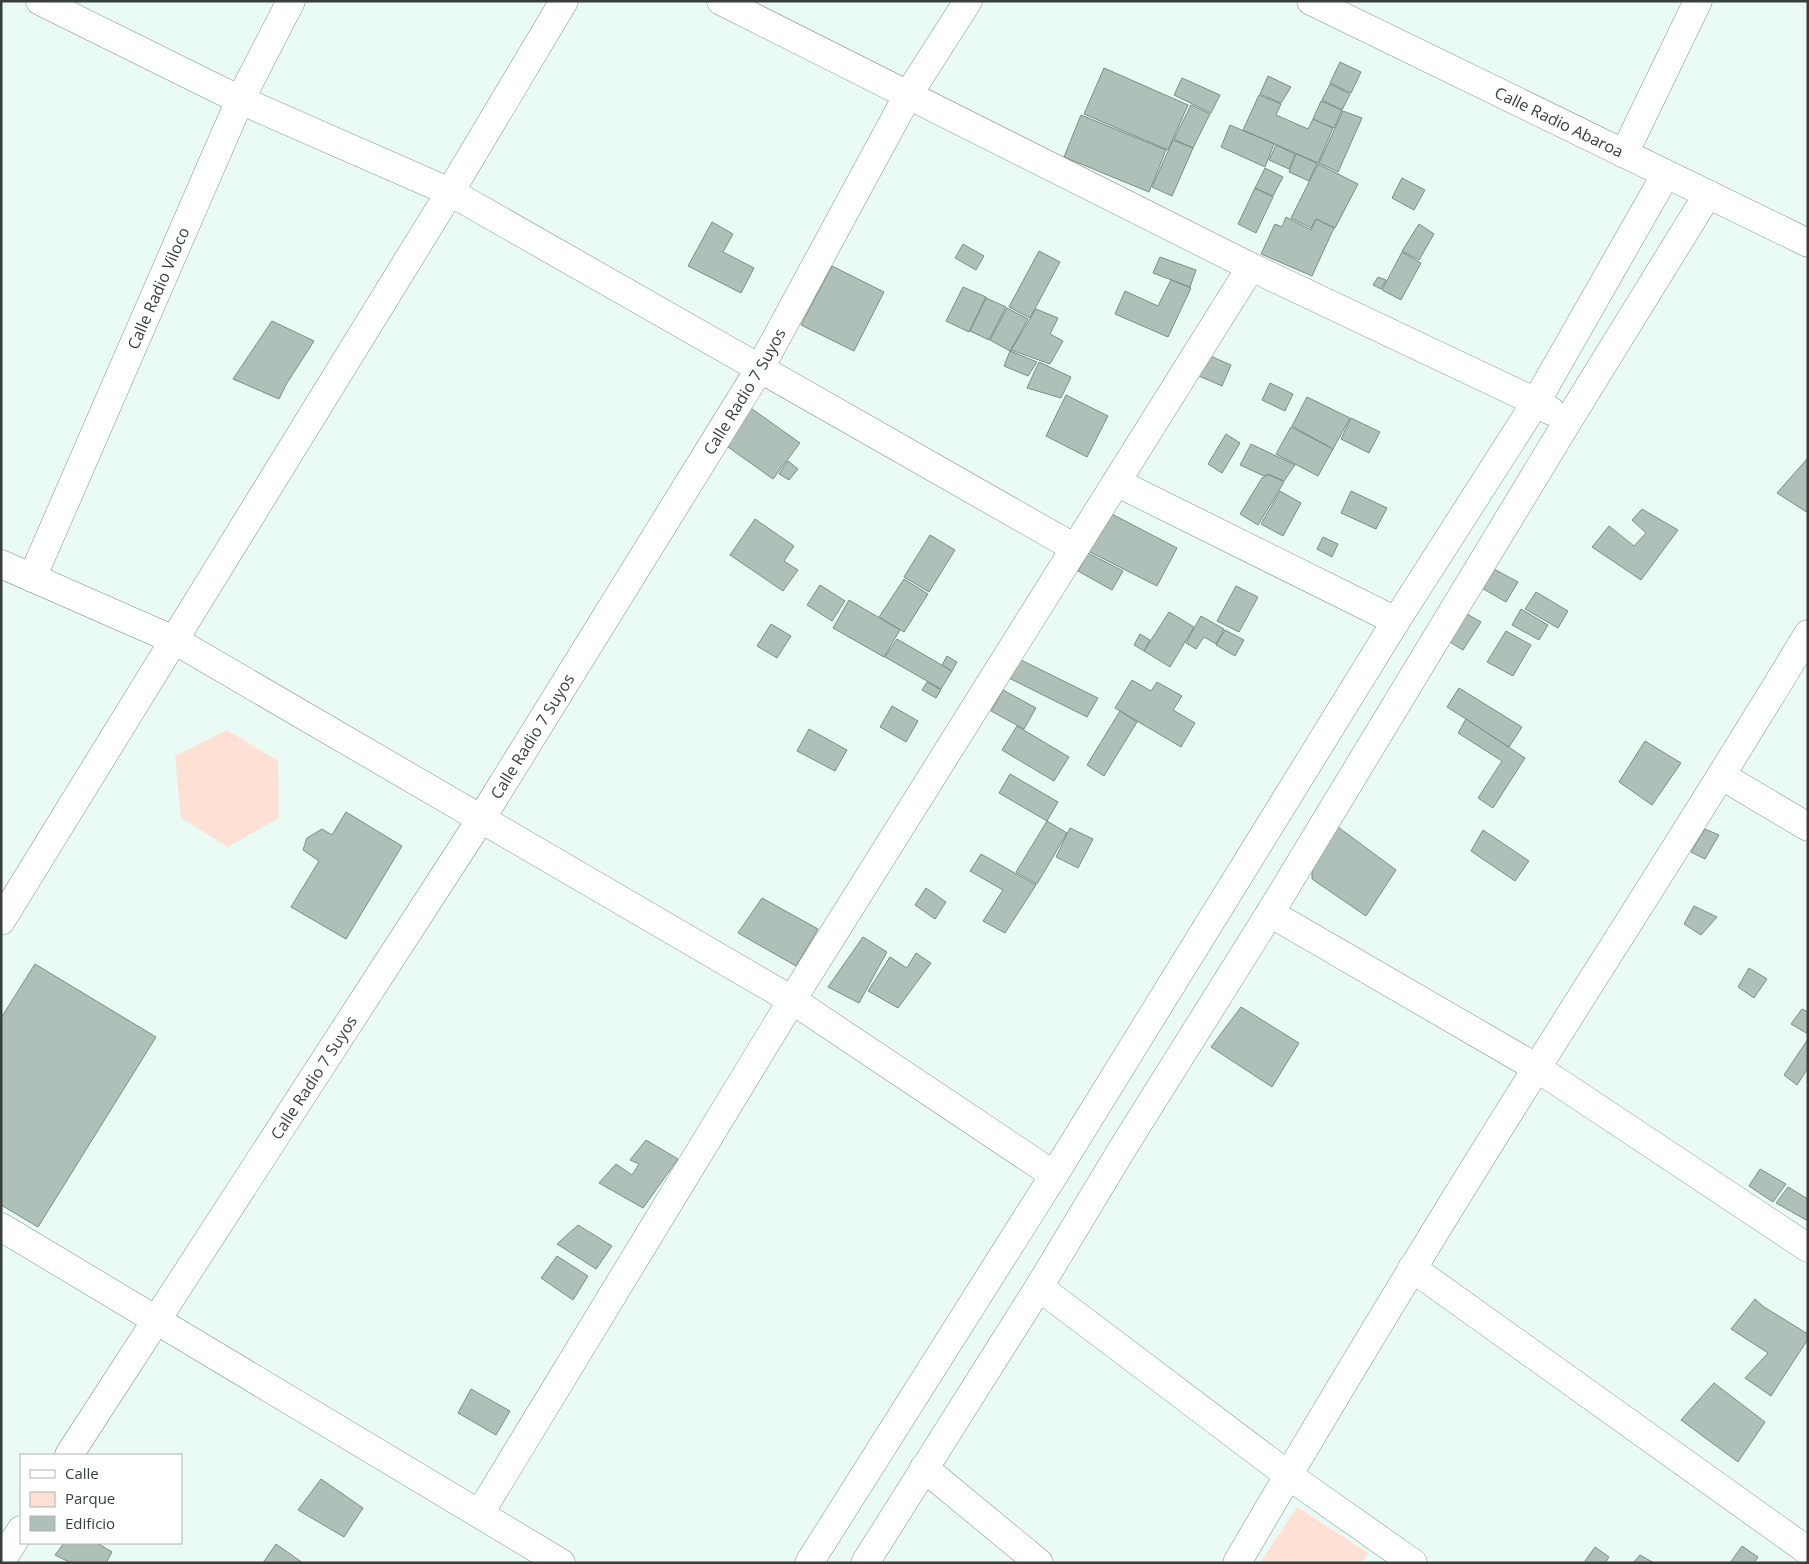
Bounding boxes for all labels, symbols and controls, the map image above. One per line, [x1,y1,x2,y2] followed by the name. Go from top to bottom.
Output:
[1491,81,1627,162] street label: Calle Radio Abaroa
[122,224,194,353] street label: Calle Radio Viloco
[698,324,791,459] street label: Calle Radio 7 Suyos
[485,669,579,803] street label: Calle Radio 7 Suyos
[265,1011,362,1144] street label: Calle Radio 7 Suyos
[20,1454,182,1544] legend
[65,1463,99,1483] text: Calle
[65,1488,115,1508] text: Parque
[65,1513,115,1533] text: Edificio

